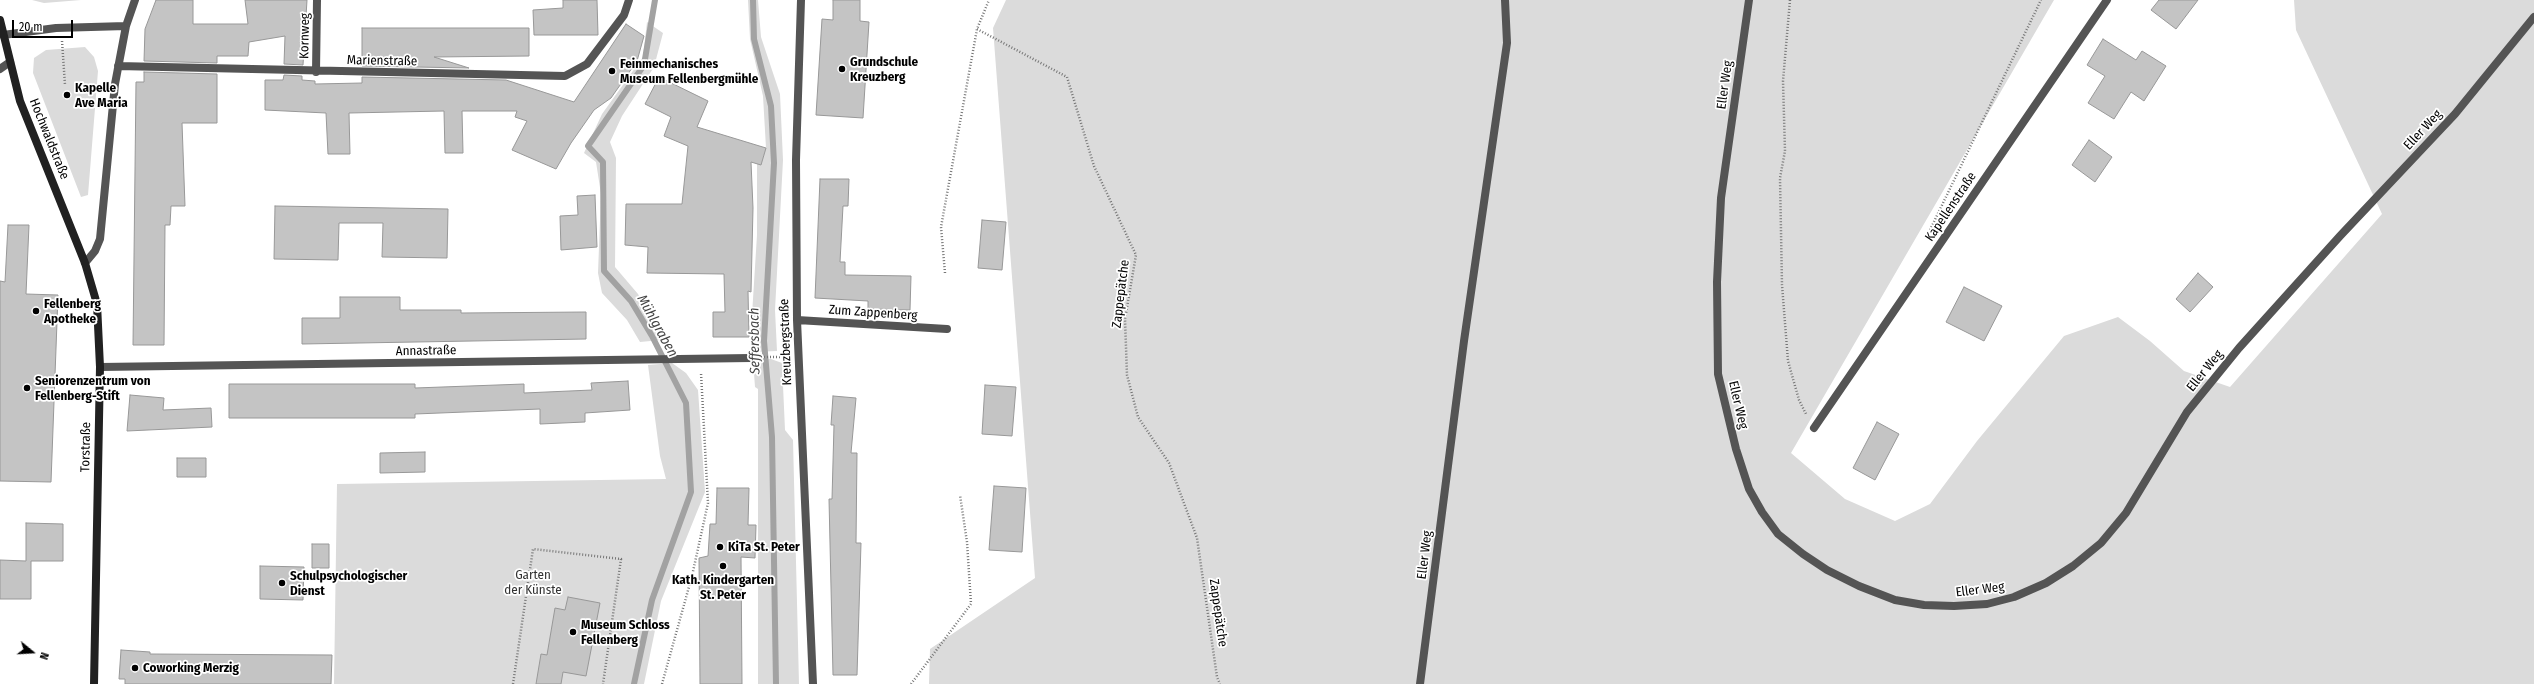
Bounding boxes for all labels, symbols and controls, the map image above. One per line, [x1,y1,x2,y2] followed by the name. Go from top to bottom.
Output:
[14,12,75,38] scale bar
[297,13,313,59] street label: Kornweg
[19,20,43,34] text: 20 m
[347,53,417,69] street label: Marienstraße
[850,54,918,85] place label: Grundschule Kreuzberg
[620,56,758,87] place label: Feinmechanisches Museum Fellenbergmühle
[1714,60,1736,110] street label: Eller Weg
[837,64,847,74] marker: Grundschule Kreuzberg
[607,66,617,76] marker: Feinmechanisches Museum Fellenbergmühle
[75,80,128,111] place label: Kapelle Ave Maria
[62,90,72,100] marker: Kapelle Ave Maria
[26,96,72,182] street label: Hochwaldstraße
[2401,107,2445,153] street label: Eller Weg
[1922,169,1980,245] street label: Kapellenstraße
[1109,259,1133,329] street label: Zappepätche
[633,292,681,360] water label: Mühlgraben
[44,296,101,327] place label: Fellenberg Apotheke
[777,298,795,386] street label: Kreuzbergstraße
[828,302,918,324] street label: Zum Zappenberg
[31,306,41,316] marker: Fellenberg Apotheke
[746,307,764,375] water label: Seffersbach
[396,343,456,359] street label: Annastraße
[2184,347,2226,395] street label: Eller Weg
[35,373,150,404] place label: Seniorenzentrum von Fellenberg-Stift
[1725,379,1751,431] street label: Eller Weg
[22,383,32,393] marker: Seniorenzentrum von Fellenberg-Stift
[78,422,94,472] street label: Torstraße
[1414,530,1436,580] street label: Eller Weg
[728,539,800,555] place label: KiTa St. Peter
[715,542,725,552] marker: KiTa St. Peter
[718,561,728,571] marker: Kath. Kindergarten St. Peter
[504,567,562,598] park label: Garten der Künste
[290,568,407,599] place label: Schulpsychologischer Dienst
[672,572,774,603] place label: Kath. Kindergarten St. Peter
[277,578,287,588] marker: Schulpsychologischer Dienst
[1206,578,1230,648] street label: Zappepätche
[1955,579,2005,601] street label: Eller Weg
[581,617,670,648] place label: Museum Schloss Fellenberg
[568,627,578,637] marker: Museum Schloss Fellenberg
[12,632,52,672] north arrow
[37,651,51,661] text: N
[143,660,239,676] place label: Coworking Merzig
[130,663,140,673] marker: Coworking Merzig

